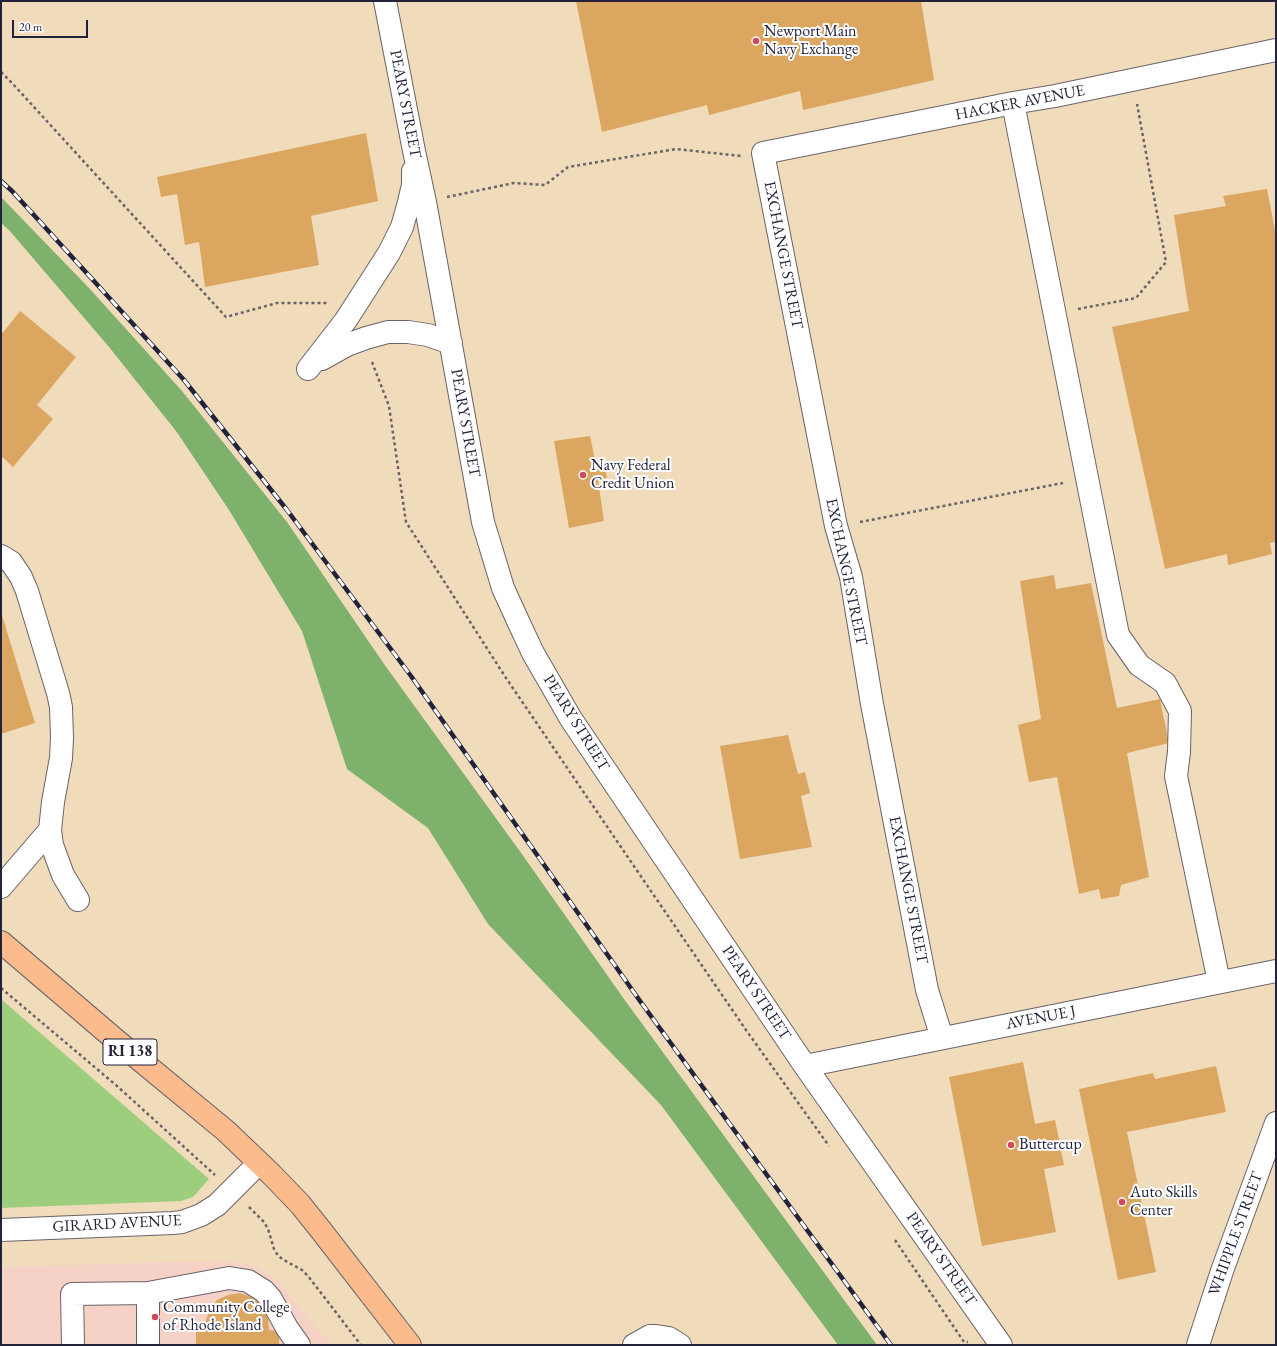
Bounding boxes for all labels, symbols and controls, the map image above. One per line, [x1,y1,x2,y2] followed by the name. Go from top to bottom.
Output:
[14,12,90,38] scale bar
[19,19,42,35] text: 20 m
[764,22,858,60] place label: Newport Main Navy Exchange
[751,36,761,46] marker: Newport Main Navy Exchange
[385,48,425,160] street label: PEARY STREET
[954,81,1086,125] street label: HACKER AVENUE
[759,180,807,330] street label: EXCHANGE STREET
[446,367,484,479] street label: PEARY STREET
[591,456,675,494] place label: Navy Federal Credit Union
[578,470,588,480] marker: Navy Federal Credit Union
[821,497,871,647] street label: EXCHANGE STREET
[539,671,613,775] street label: PEARY STREET
[884,815,932,965] street label: EXCHANGE STREET
[717,942,795,1044] street label: PEARY STREET
[1004,1002,1078,1034] street label: AVENUE J
[103,1039,157,1065] road number: RI 138
[1019,1135,1082,1155] place label: Buttercup
[1006,1140,1016,1150] marker: Buttercup
[1205,1169,1267,1299] street label: WHIPPLE STREET
[1130,1183,1197,1221] place label: Auto Skills Center
[1117,1197,1127,1207] marker: Auto Skills Center
[902,1209,980,1309] street label: PEARY STREET
[52,1211,182,1237] street label: GIRARD AVENUE
[163,1298,289,1336] place label: Community College of Rhode Island
[150,1312,160,1322] marker: Community College of Rhode Island

